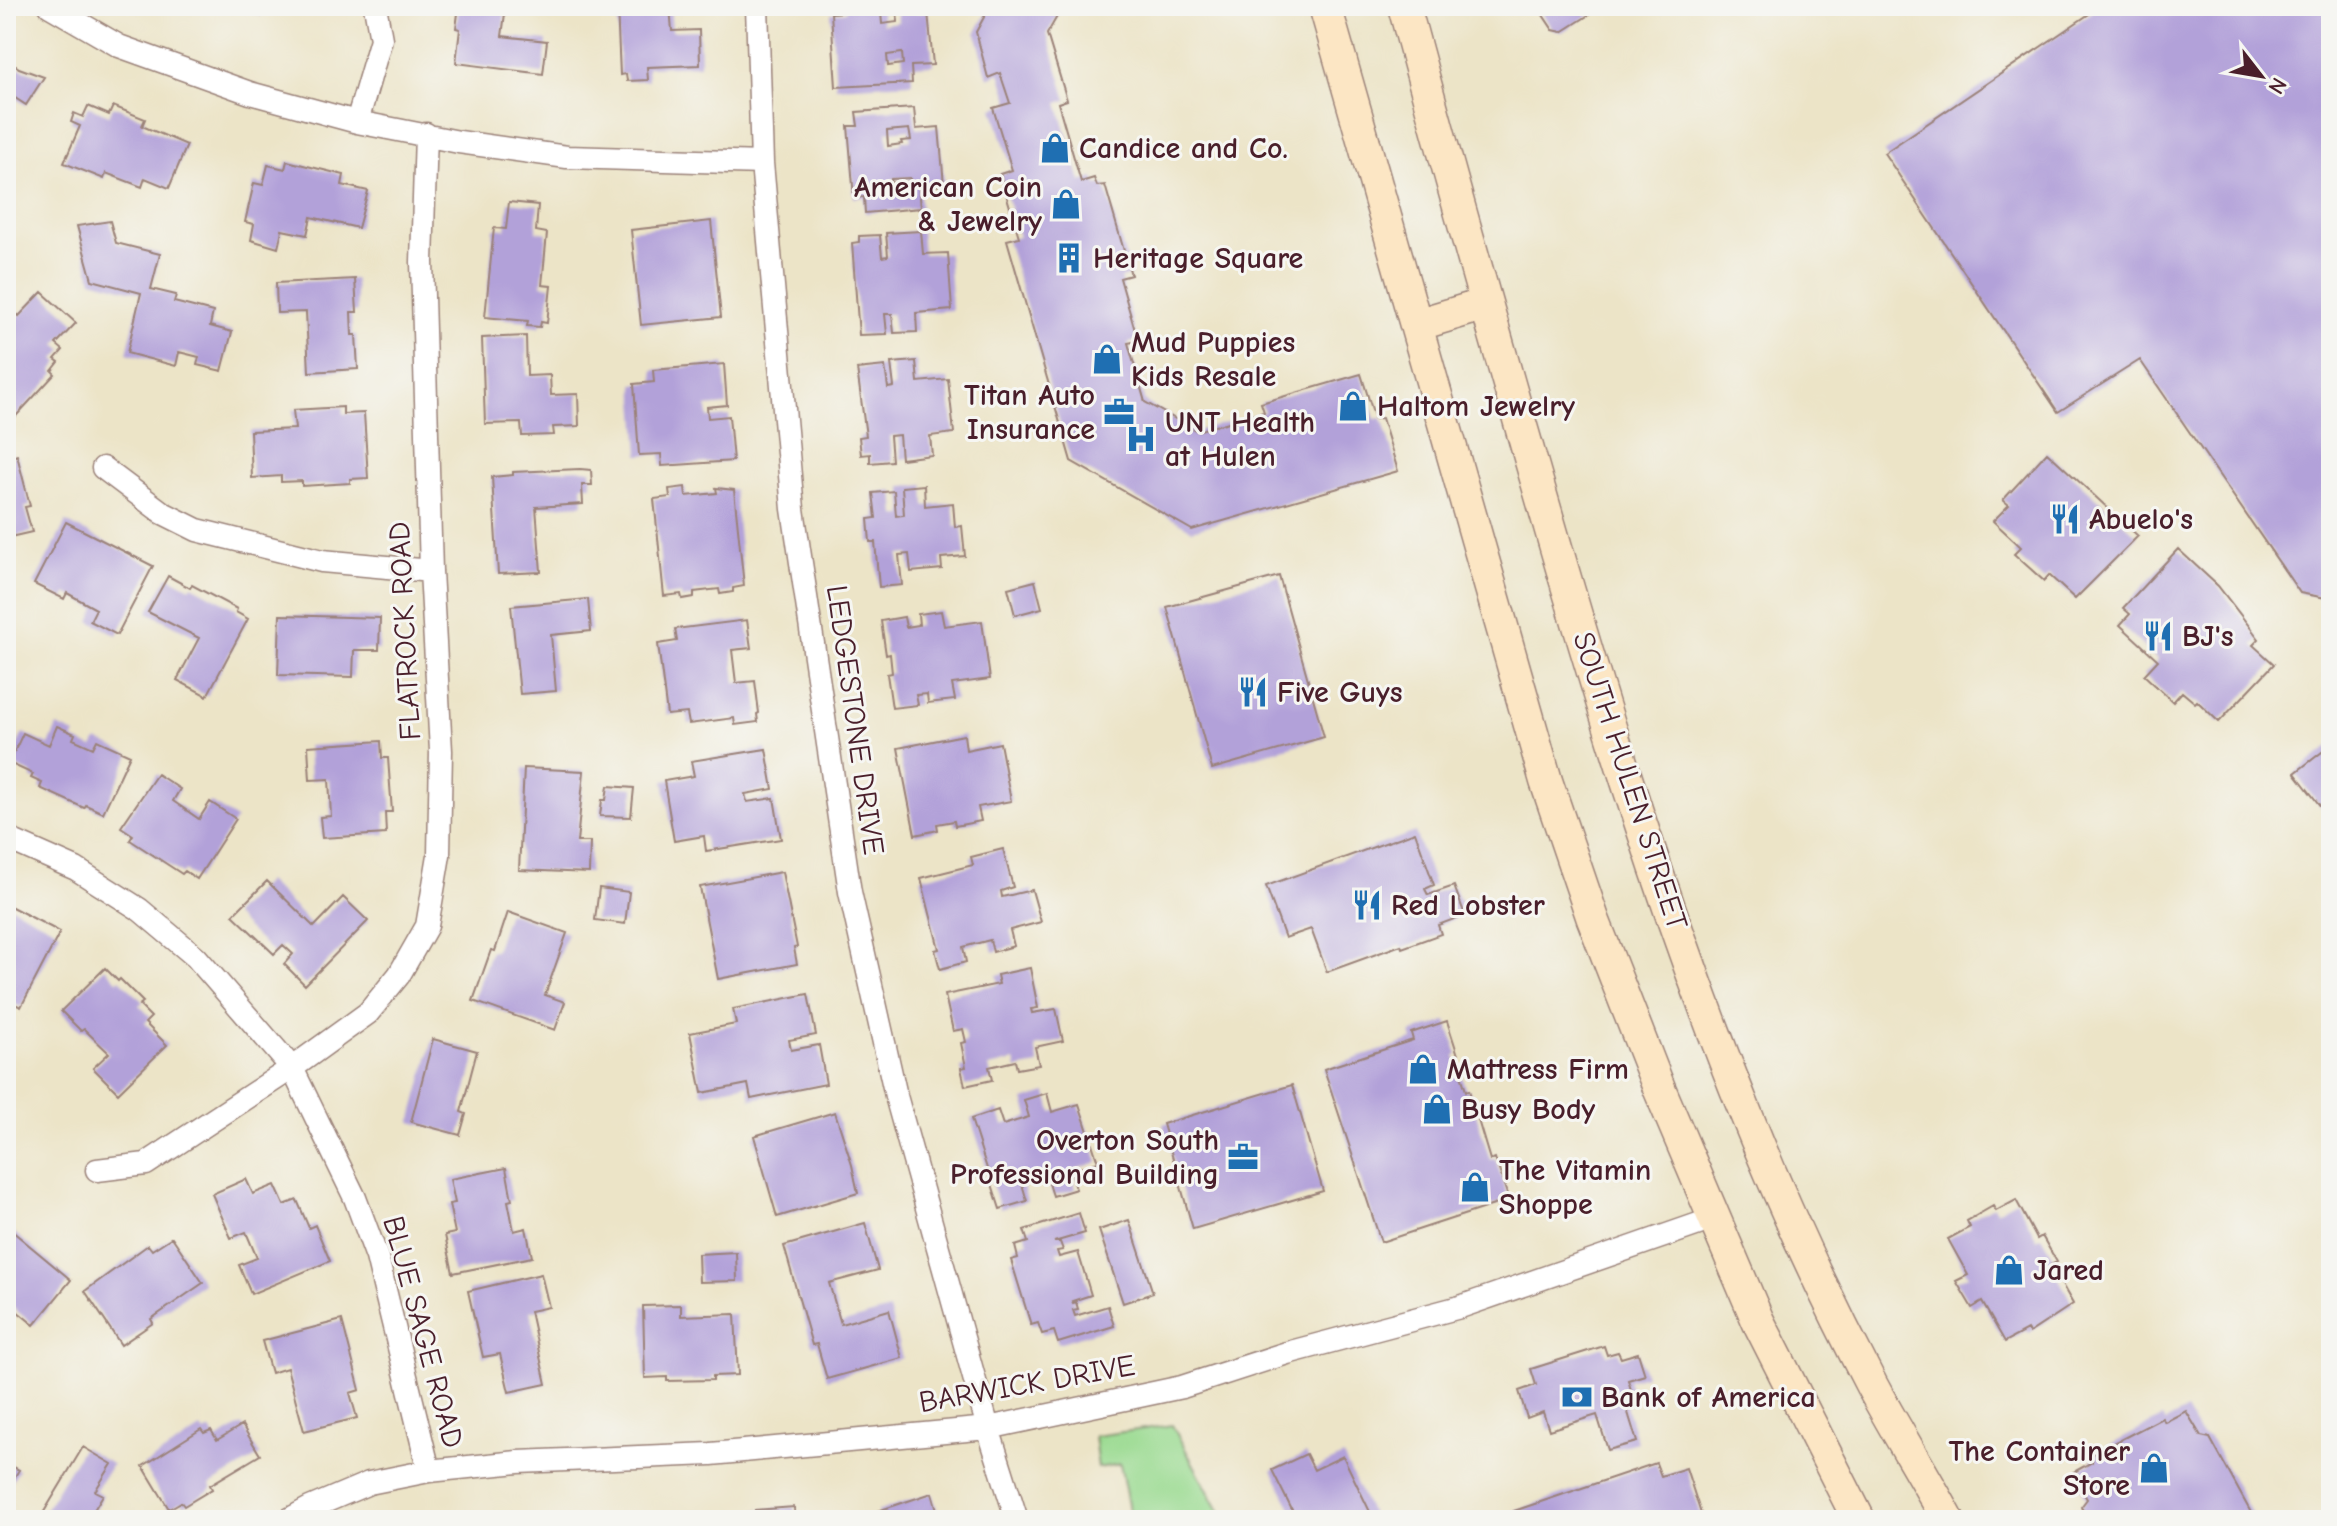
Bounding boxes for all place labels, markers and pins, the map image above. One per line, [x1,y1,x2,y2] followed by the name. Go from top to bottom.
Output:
[1038,131,1072,165] shop icon: Candice and Co.
[1079,131,1288,166] place label: Candice and Co.
[854,170,1042,239] place label: American Coin & Jewelry
[1049,187,1083,221] shop icon: American Coin & Jewelry
[1052,241,1086,275] building icon: Heritage Square
[1093,241,1303,276] place label: Heritage Square
[1131,325,1295,394] place label: Mud Puppies Kids Resale
[1090,342,1124,376] shop icon: Mud Puppies Kids Resale
[964,378,1095,447] place label: Titan Auto Insurance
[1336,389,1370,423] shop icon: Haltom Jewelry
[1377,389,1575,424] place label: Haltom Jewelry
[1102,395,1136,429] office icon: Titan Auto Insurance
[1165,405,1315,474] place label: UNT Health at Hulen
[1124,422,1158,456] hospital icon: UNT Health at Hulen
[2048,502,2082,536] restaurant icon: Abuelo's
[2089,502,2193,537] place label: Abuelo's
[2141,619,2175,653] restaurant icon: BJ's
[2182,619,2233,654] place label: BJ's
[1236,675,1270,709] restaurant icon: Five Guys
[1277,675,1403,710] place label: Five Guys
[1350,888,1384,922] restaurant icon: Red Lobster
[1391,888,1545,923] place label: Red Lobster
[1406,1052,1440,1086] shop icon: Mattress Firm
[1447,1052,1629,1087] place label: Mattress Firm
[1420,1092,1454,1126] shop icon: Busy Body
[1461,1092,1596,1127] place label: Busy Body
[950,1123,1219,1192] place label: Overton South Professional Building
[1226,1140,1260,1174] office icon: Overton South Professional Building
[1499,1153,1651,1222] place label: The Vitamin Shoppe
[1458,1170,1492,1204] shop icon: The Vitamin Shoppe
[1992,1253,2026,1287] shop icon: Jared
[2033,1253,2104,1288] place label: Jared
[1560,1380,1594,1414] bank icon: Bank of America
[1601,1380,1816,1415] place label: Bank of America
[1948,1434,2130,1503] place label: The Container Store
[2137,1451,2171,1485] shop icon: The Container Store

